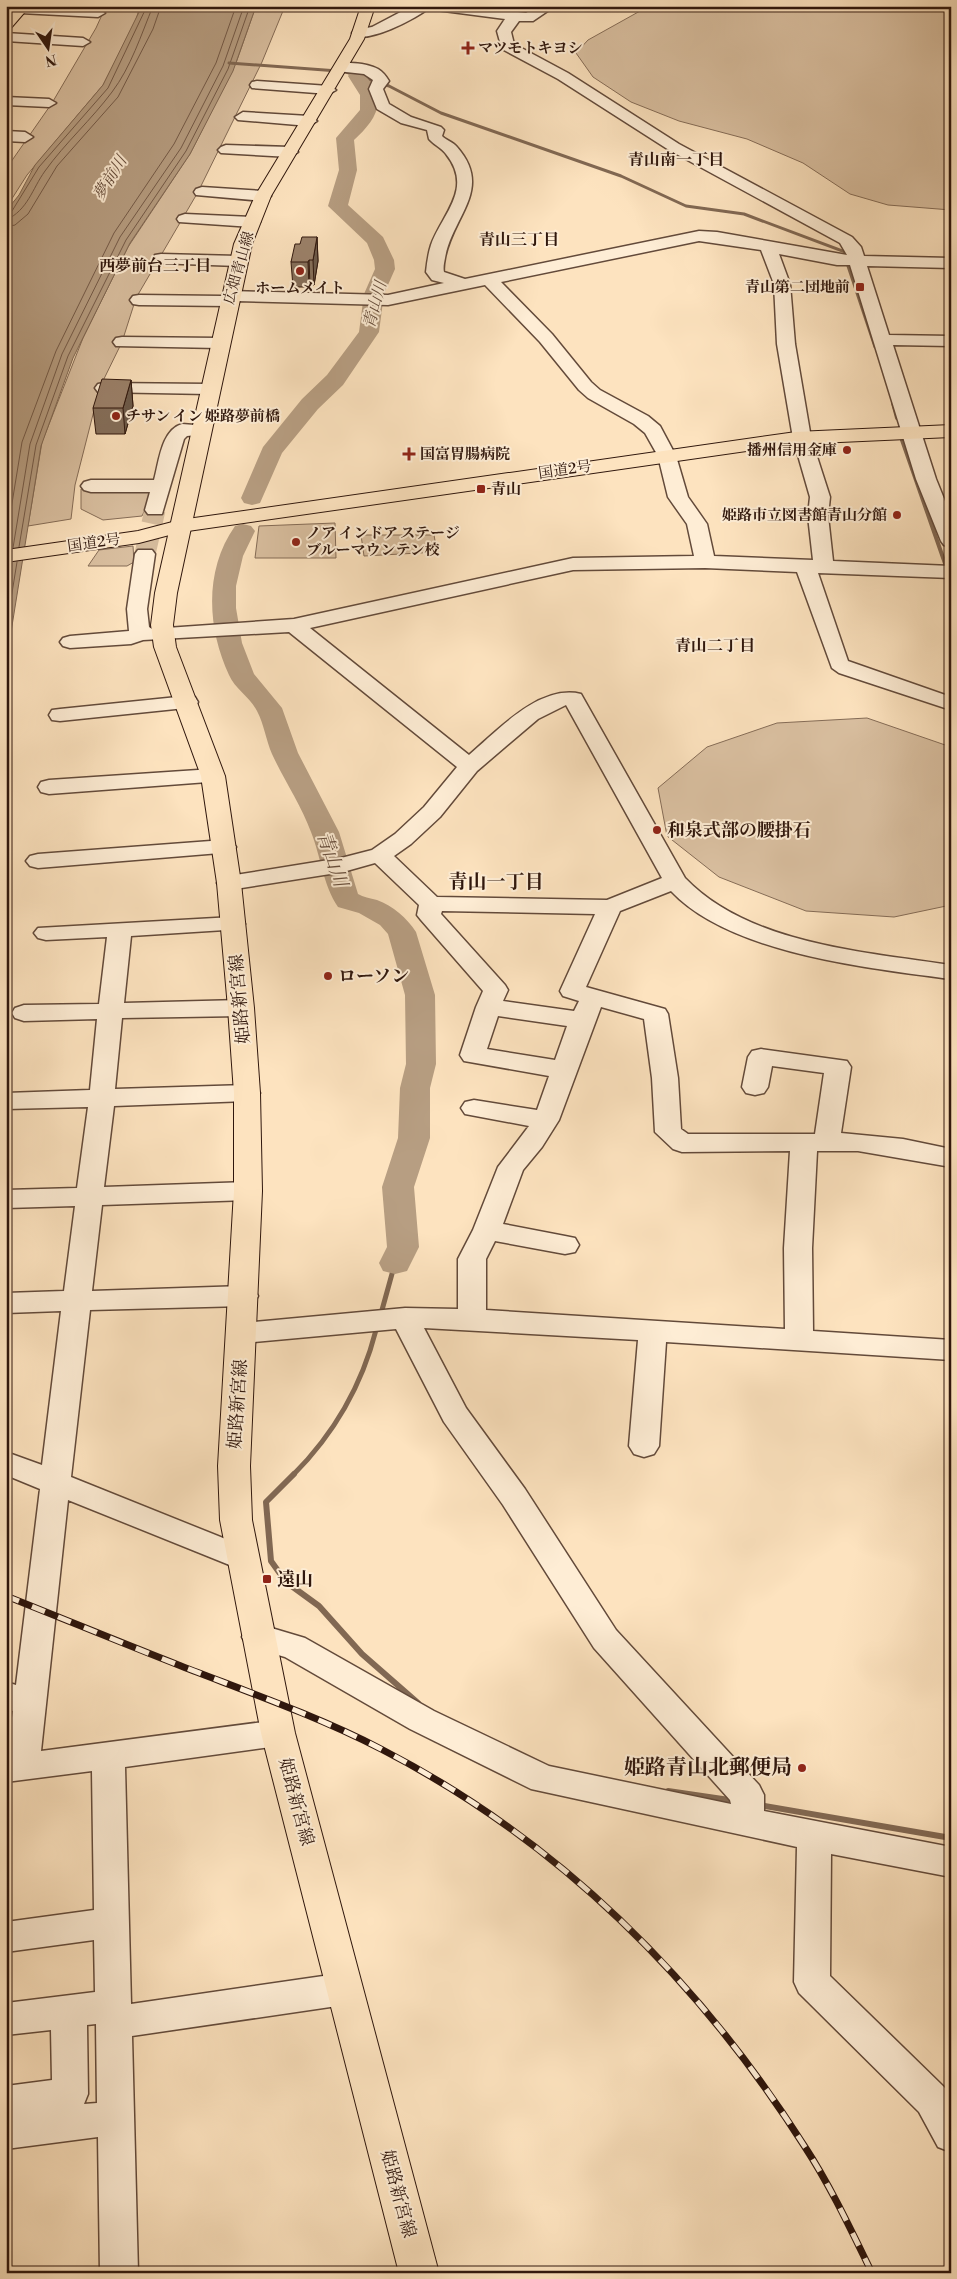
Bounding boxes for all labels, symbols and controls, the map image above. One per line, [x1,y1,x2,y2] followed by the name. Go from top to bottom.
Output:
[22,22,72,72] north arrow
[478,39,583,58] place label: マツモトキヨシ
[462,42,474,54] marker: マツモトキヨシ
[43,50,58,70] text: N
[628,150,724,170] district label: 青山南一丁目
[89,151,132,204] water label: 夢前川
[220,229,258,307] street label: 広畑青山線
[479,230,559,250] district label: 青山三丁目
[99,256,211,276] district label: 西夢前台三丁目
[294,265,306,277] marker: ホームメイト
[359,277,391,331] water label: 青山川
[745,278,850,297] place label: 青山第二団地前
[255,279,345,298] place label: ホームメイト
[854,281,866,293] marker: 青山第二団地前
[126,407,280,426] place label: チサン イン 姫路夢前橋
[110,410,122,422] marker: チサン イン 姫路夢前橋
[747,441,837,460] place label: 播州信用金庫
[841,444,853,456] marker: 播州信用金庫
[420,445,510,464] place label: 国富胃腸病院
[402,447,416,461] marker: 国富胃腸病院
[537,457,593,483] street label: 国道2号
[491,480,521,499] place label: 青山
[475,483,487,495] marker: 青山
[722,506,887,525] place label: 姫路市立図書館青山分館
[891,509,903,521] marker: 姫路市立図書館青山分館
[306,524,460,560] place label: ノア インドア ステージ ブルーマウンテン校
[66,530,122,556] street label: 国道2号
[290,536,302,548] marker: ノア インドア ステージ ブルーマウンテン校
[675,636,755,656] district label: 青山二丁目
[667,819,811,842] place label: 和泉式部の腰掛石
[651,824,663,836] marker: 和泉式部の腰掛石
[311,828,353,892] water label: 青山川
[448,870,544,894] district label: 青山一丁目
[225,953,255,1045] street label: 姫路新宮線
[338,965,409,988] place label: ローソン
[322,970,334,982] marker: ローソン
[223,1358,253,1450] street label: 姫路新宮線
[277,1568,313,1591] place label: 遠山
[261,1573,273,1585] marker: 遠山
[624,1755,792,1781] place label: 姫路青山北郵便局
[273,1756,319,1848] street label: 姫路新宮線
[796,1762,808,1774] marker: 姫路青山北郵便局
[375,2148,421,2240] street label: 姫路新宮線

